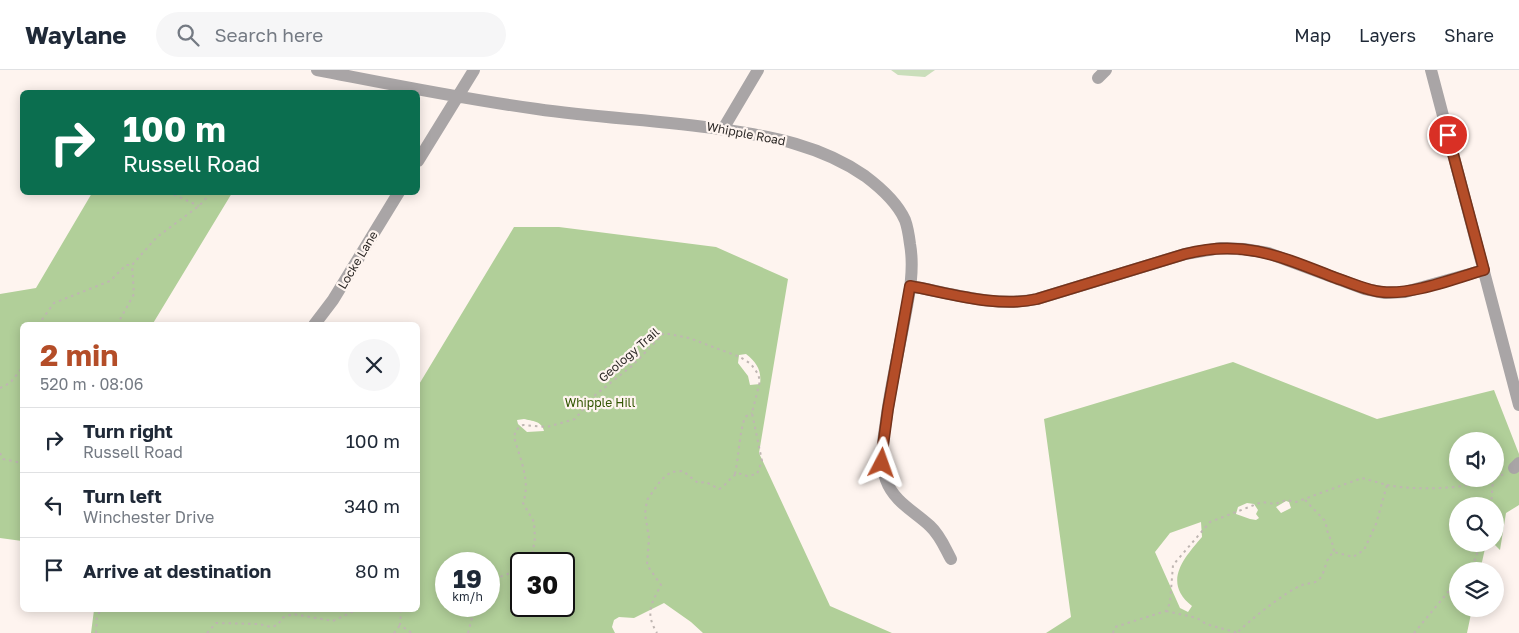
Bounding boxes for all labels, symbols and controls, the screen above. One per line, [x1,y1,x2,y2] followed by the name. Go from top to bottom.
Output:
[156,12,506,57] search box
[25,20,126,49] text: Waylane
[174,21,202,49] icon: search
[214,23,323,46] text: Search here
[1294,24,1331,46] text: Map
[1359,24,1416,46] text: Layers
[1444,24,1494,46] text: Share
[123,108,226,150] text: 100 m
[40,110,105,175] icon: right
[1427,114,1469,156] pin
[705,119,787,149] street label: Whipple Road
[1434,121,1462,149] icon: arrive
[123,150,260,177] text: Russell Road
[334,228,381,291] street label: Locke Lane
[595,324,662,385] street label: Geology Trail
[40,337,118,373] text: 2 min
[348,339,400,391] button: close
[40,374,144,394] text: 520 m · 08:06
[565,395,635,410] park label: Whipple Hill
[83,419,173,442] text: Turn right
[40,426,68,454] icon: right
[346,429,400,452] text: 100 m
[1449,432,1504,617] map controls
[1449,432,1504,487] button: sound
[855,436,907,488] position arrow
[83,442,183,462] text: Russell Road
[83,484,162,507] text: Turn left
[40,491,68,519] icon: left
[344,494,400,517] text: 340 m
[1449,497,1504,552] button: search
[83,507,214,527] text: Winchester Drive
[510,552,575,617] speed limit sign: 30
[40,556,68,584] icon: arrive
[83,559,271,582] text: Arrive at destination
[355,559,400,582] text: 80 m
[1449,562,1504,617] button: layers
[453,563,482,594] text: 19
[452,589,483,604] text: km/h

